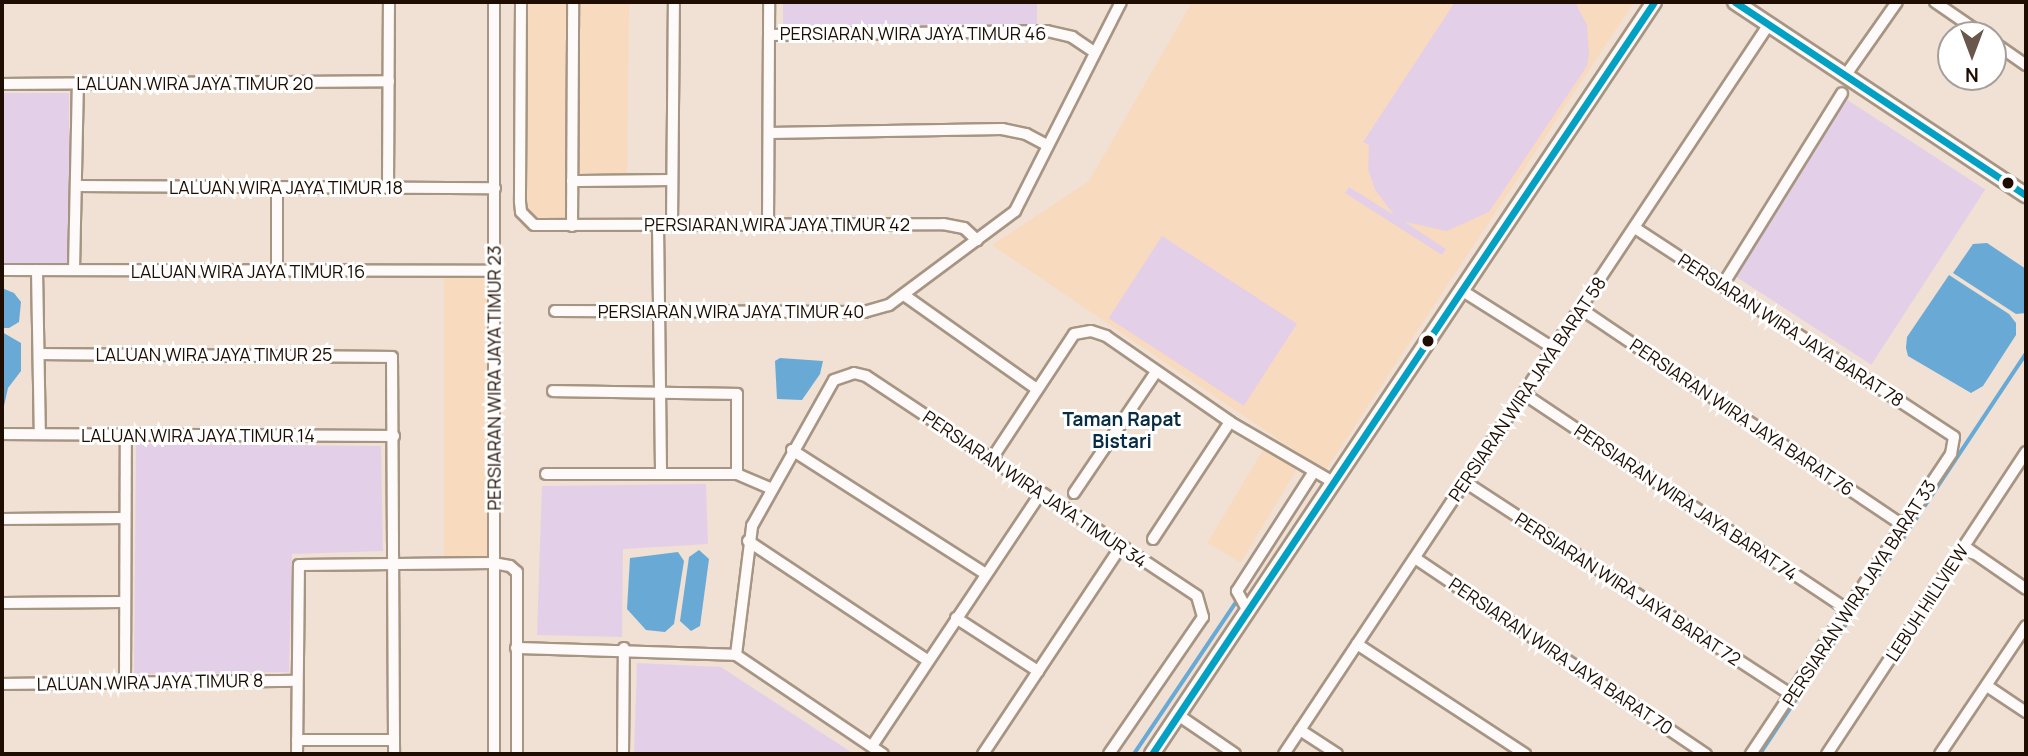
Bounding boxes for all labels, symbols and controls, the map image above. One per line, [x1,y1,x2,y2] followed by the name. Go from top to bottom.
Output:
[1937,21,2007,91] north arrow
[780,22,1046,44] street label: PERSIARAN WIRA JAYA TIMUR 46
[1965,62,1979,88] text: N
[76,72,314,94] street label: LALUAN WIRA JAYA TIMUR 20
[169,176,403,198] street label: LALUAN WIRA JAYA TIMUR 18
[2001,176,2015,190] unlabelled marker
[644,213,910,235] street label: PERSIARAN WIRA JAYA TIMUR 42
[483,245,505,511] street label: PERSIARAN WIRA JAYA TIMUR 23
[1674,249,1908,411] street label: PERSIARAN WIRA JAYA BARAT 78
[131,260,365,282] street label: LALUAN WIRA JAYA TIMUR 16
[1444,272,1610,506] street label: PERSIARAN WIRA JAYA BARAT 58
[598,300,864,322] street label: PERSIARAN WIRA JAYA TIMUR 40
[1421,334,1435,348] unlabelled marker
[1626,334,1858,500] street label: PERSIARAN WIRA JAYA BARAT 76
[96,343,332,365] street label: LALUAN WIRA JAYA TIMUR 25
[919,406,1151,572] street label: PERSIARAN WIRA JAYA TIMUR 34
[1062,409,1182,453] district label: Taman Rapat Bistari
[1570,419,1802,585] street label: PERSIARAN WIRA JAYA BARAT 74
[81,424,315,446] street label: LALUAN WIRA JAYA TIMUR 14
[1778,476,1940,710] street label: PERSIARAN WIRA JAYA BARAT 33
[1511,508,1745,670] street label: PERSIARAN WIRA JAYA BARAT 72
[1881,541,1973,665] street label: LEBUH HILLVIEW
[1445,573,1677,739] street label: PERSIARAN WIRA JAYA BARAT 70
[36,669,264,695] street label: LALUAN WIRA JAYA TIMUR 8

